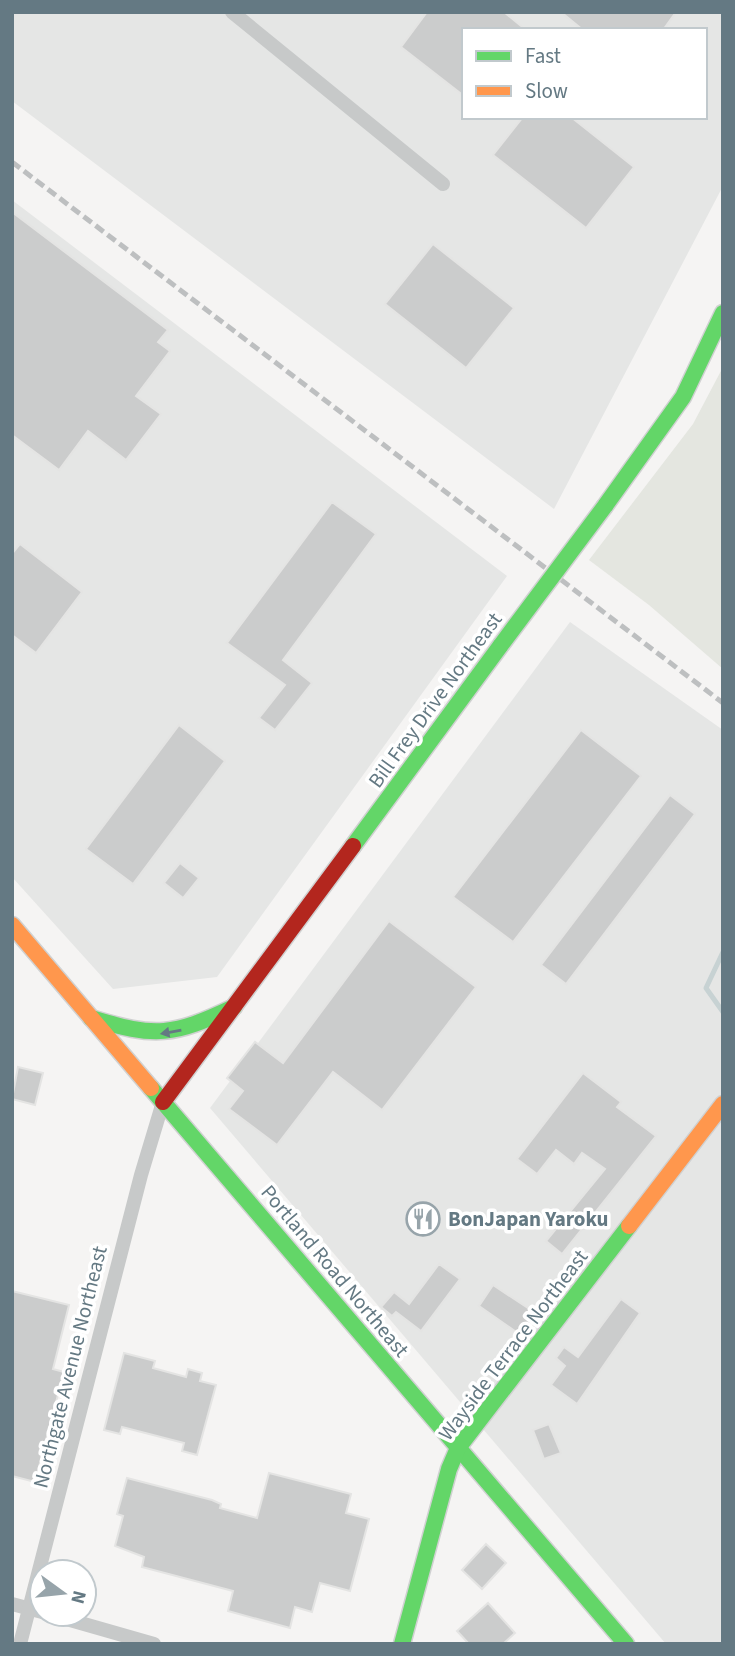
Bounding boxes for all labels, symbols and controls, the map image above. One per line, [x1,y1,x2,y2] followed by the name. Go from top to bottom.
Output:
[462,28,707,119] legend
[525,41,561,71] text: Fast
[525,76,568,106] text: Slow
[361,606,509,794] street label: Bill Frey Drive Northeast
[160,1027,182,1038] one-way arrow
[254,1178,416,1364] street label: Portland Road Northeast
[404,1200,442,1238] restaurant icon: BonJapan Yaroku
[448,1204,609,1234] place label: BonJapan Yaroku
[25,1243,115,1491] street label: Northgate Avenue Northeast
[431,1243,595,1447] street label: Wayside Terrace Northeast
[28,1558,98,1628] north arrow
[63,1587,93,1607] text: N

